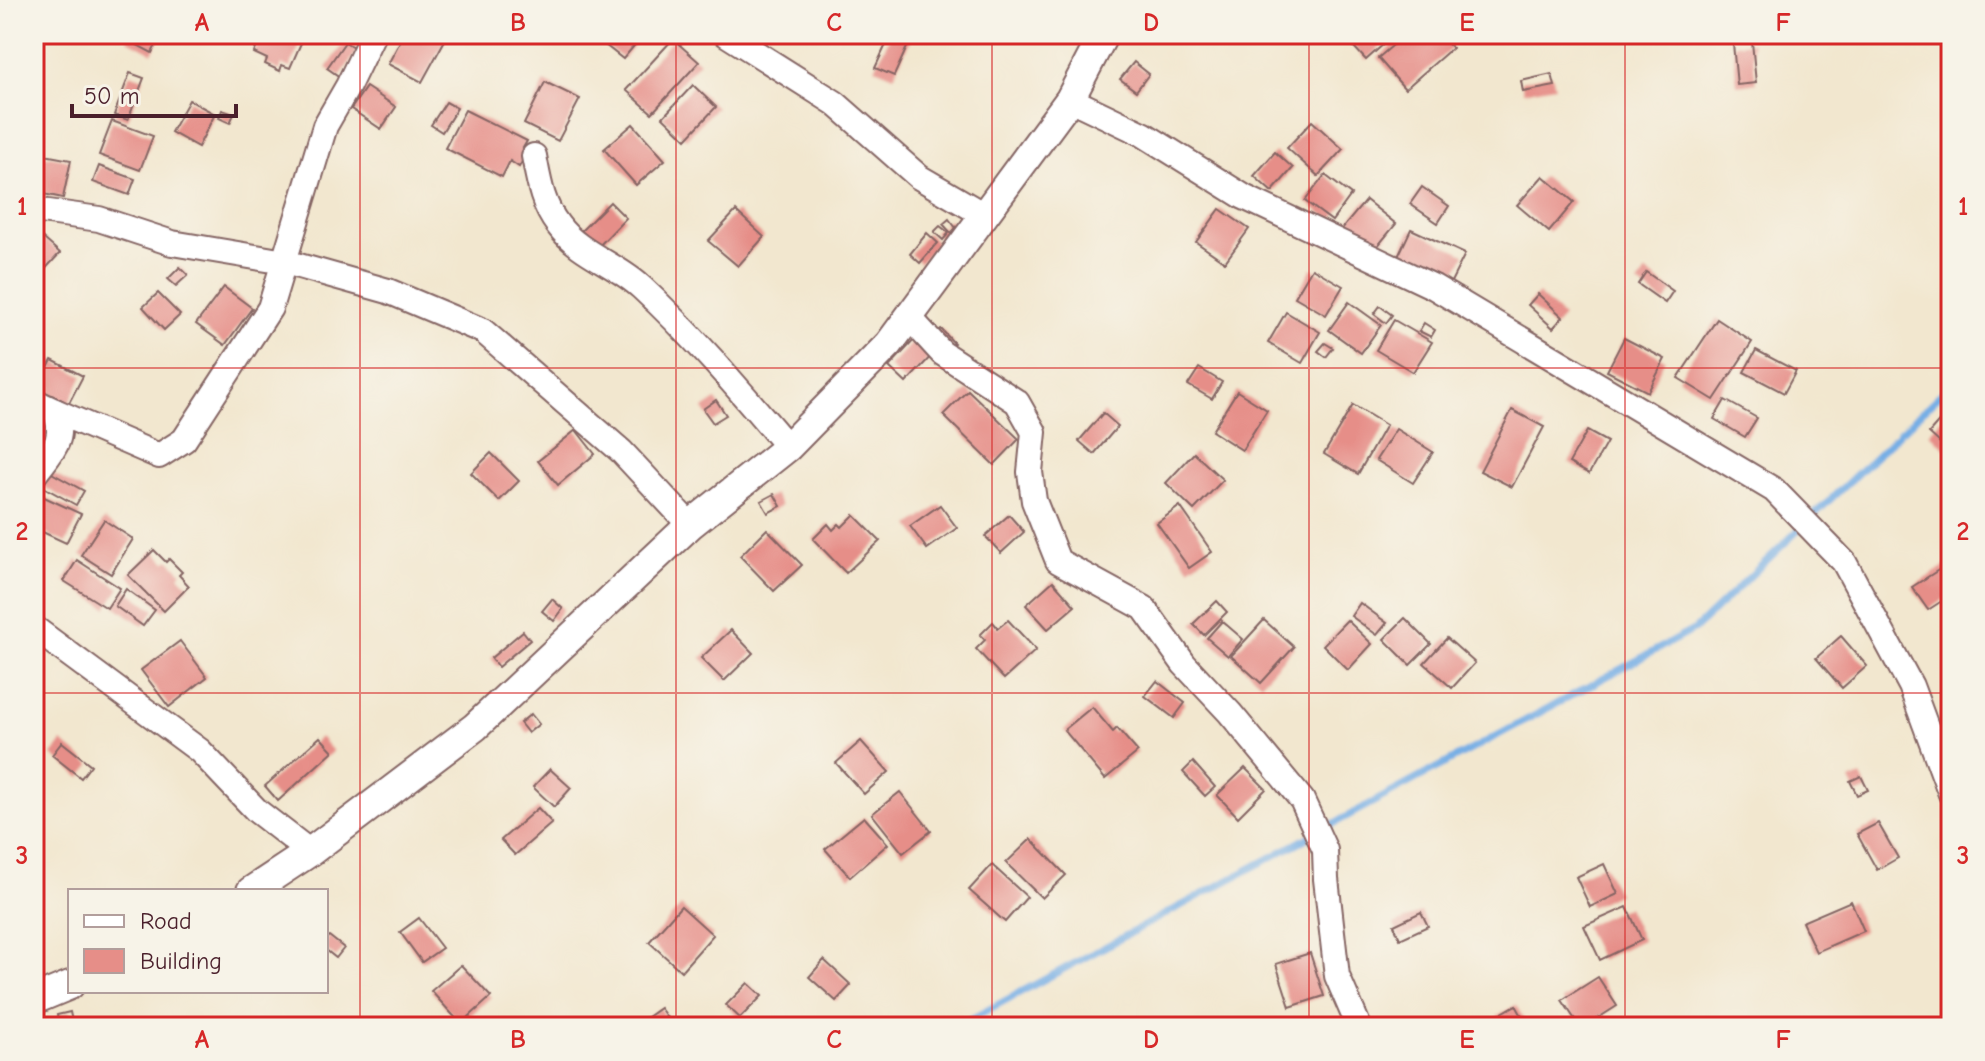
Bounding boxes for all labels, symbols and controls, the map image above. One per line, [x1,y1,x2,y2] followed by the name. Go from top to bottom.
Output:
[195,8,210,38] text: A
[510,8,526,38] text: B
[826,8,842,38] text: C
[1143,8,1159,38] text: D
[1459,8,1475,38] text: E
[1775,8,1791,38] text: F
[72,68,236,118] scale bar
[84,82,140,110] text: 50 m
[17,192,27,222] text: 1
[1958,192,1968,222] text: 1
[16,517,28,547] text: 2
[1957,517,1969,547] text: 2
[16,841,28,871] text: 3
[1957,841,1969,871] text: 3
[68,889,328,993] legend
[140,907,192,935] text: Road
[140,947,222,975] text: Building
[195,1025,210,1055] text: A
[510,1025,526,1055] text: B
[826,1025,842,1055] text: C
[1143,1025,1159,1055] text: D
[1459,1025,1475,1055] text: E
[1775,1025,1791,1055] text: F

